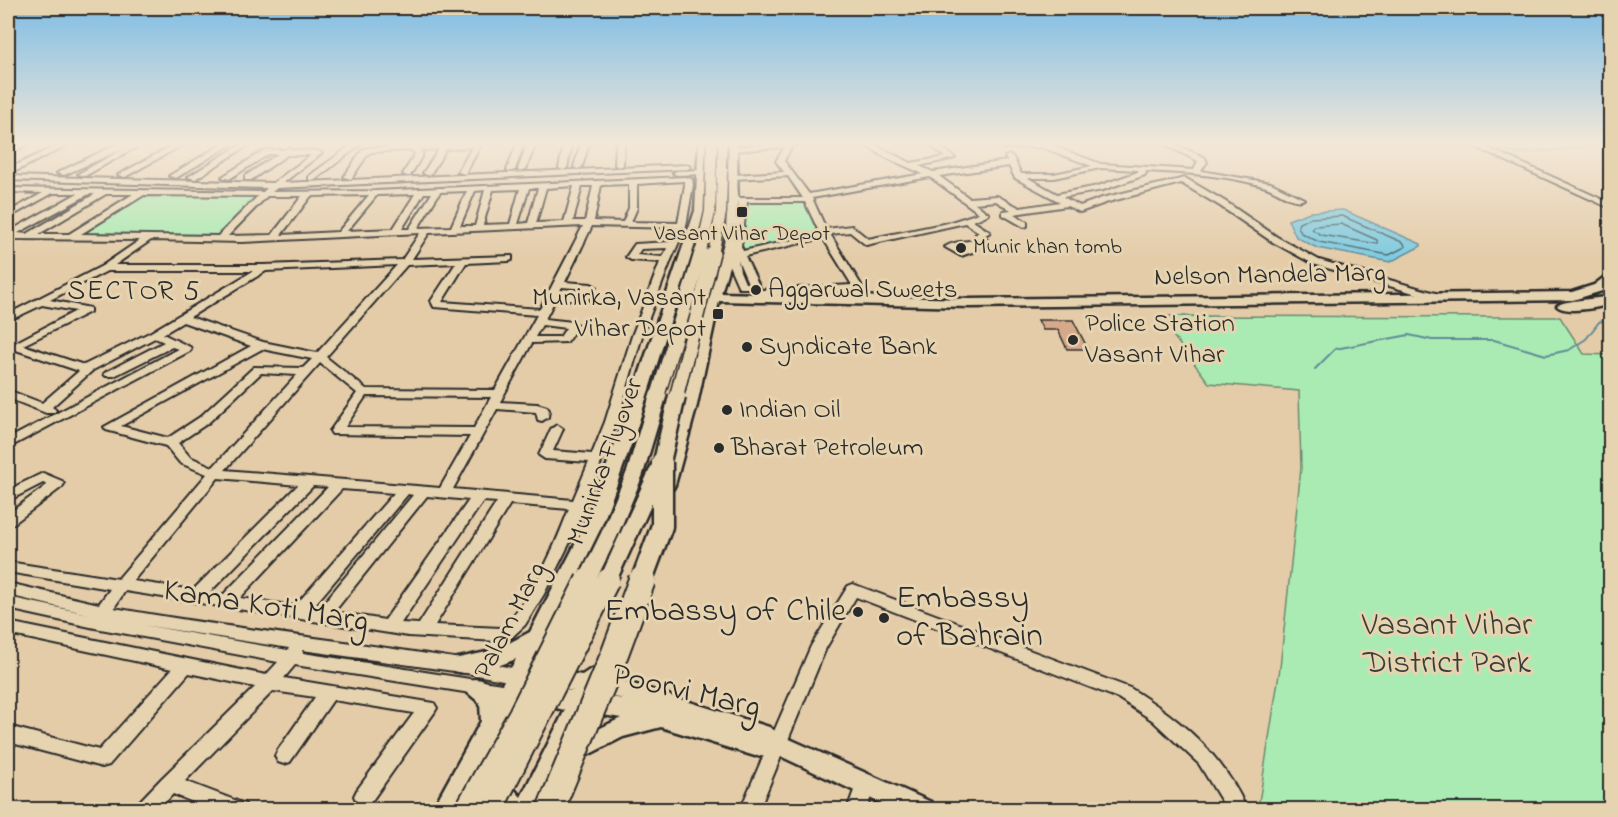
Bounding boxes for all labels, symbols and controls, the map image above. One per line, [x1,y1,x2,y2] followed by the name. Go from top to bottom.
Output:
[735,205,749,219] marker: Vasant Vihar Depot
[653,219,831,251] place label: Vasant Vihar Depot
[973,232,1122,264] place label: Munir khan tomb
[954,241,968,255] marker: Munir khan tomb
[1154,254,1386,298] street label: Nelson Mandela Marg
[768,271,958,310] place label: Aggarwal Sweets
[67,272,201,313] district label: SECTOR 5
[532,279,706,349] place label: Munirka, Vasant Vihar Depot
[749,283,763,297] marker: Aggarwal Sweets
[1084,305,1235,375] place label: Police Station Vasant Vihar
[711,307,725,321] marker: Munirka, Vasant Vihar Depot
[759,328,937,367] place label: Syndicate Bank
[1066,333,1080,347] marker: Police Station Vasant Vihar
[740,340,754,354] marker: Syndicate Bank
[558,372,654,551] street label: Munirka Flyover
[739,391,840,430] place label: Indian Oil
[720,403,734,417] marker: Indian Oil
[730,429,923,468] place label: Bharat Petroleum
[712,441,726,455] marker: Bharat Petroleum
[465,556,557,686] street label: Palam Marg
[160,567,372,647] street label: Kama Koti Marg
[896,575,1043,661] place label: Embassy of Bahrain
[604,588,846,636] place label: Embassy of Chile
[1361,602,1533,688] park label: Vasant Vihar District Park
[851,605,865,619] marker: Embassy of Chile
[877,611,891,625] marker: Embassy of Bahrain
[607,652,765,732] street label: Poorvi Marg

